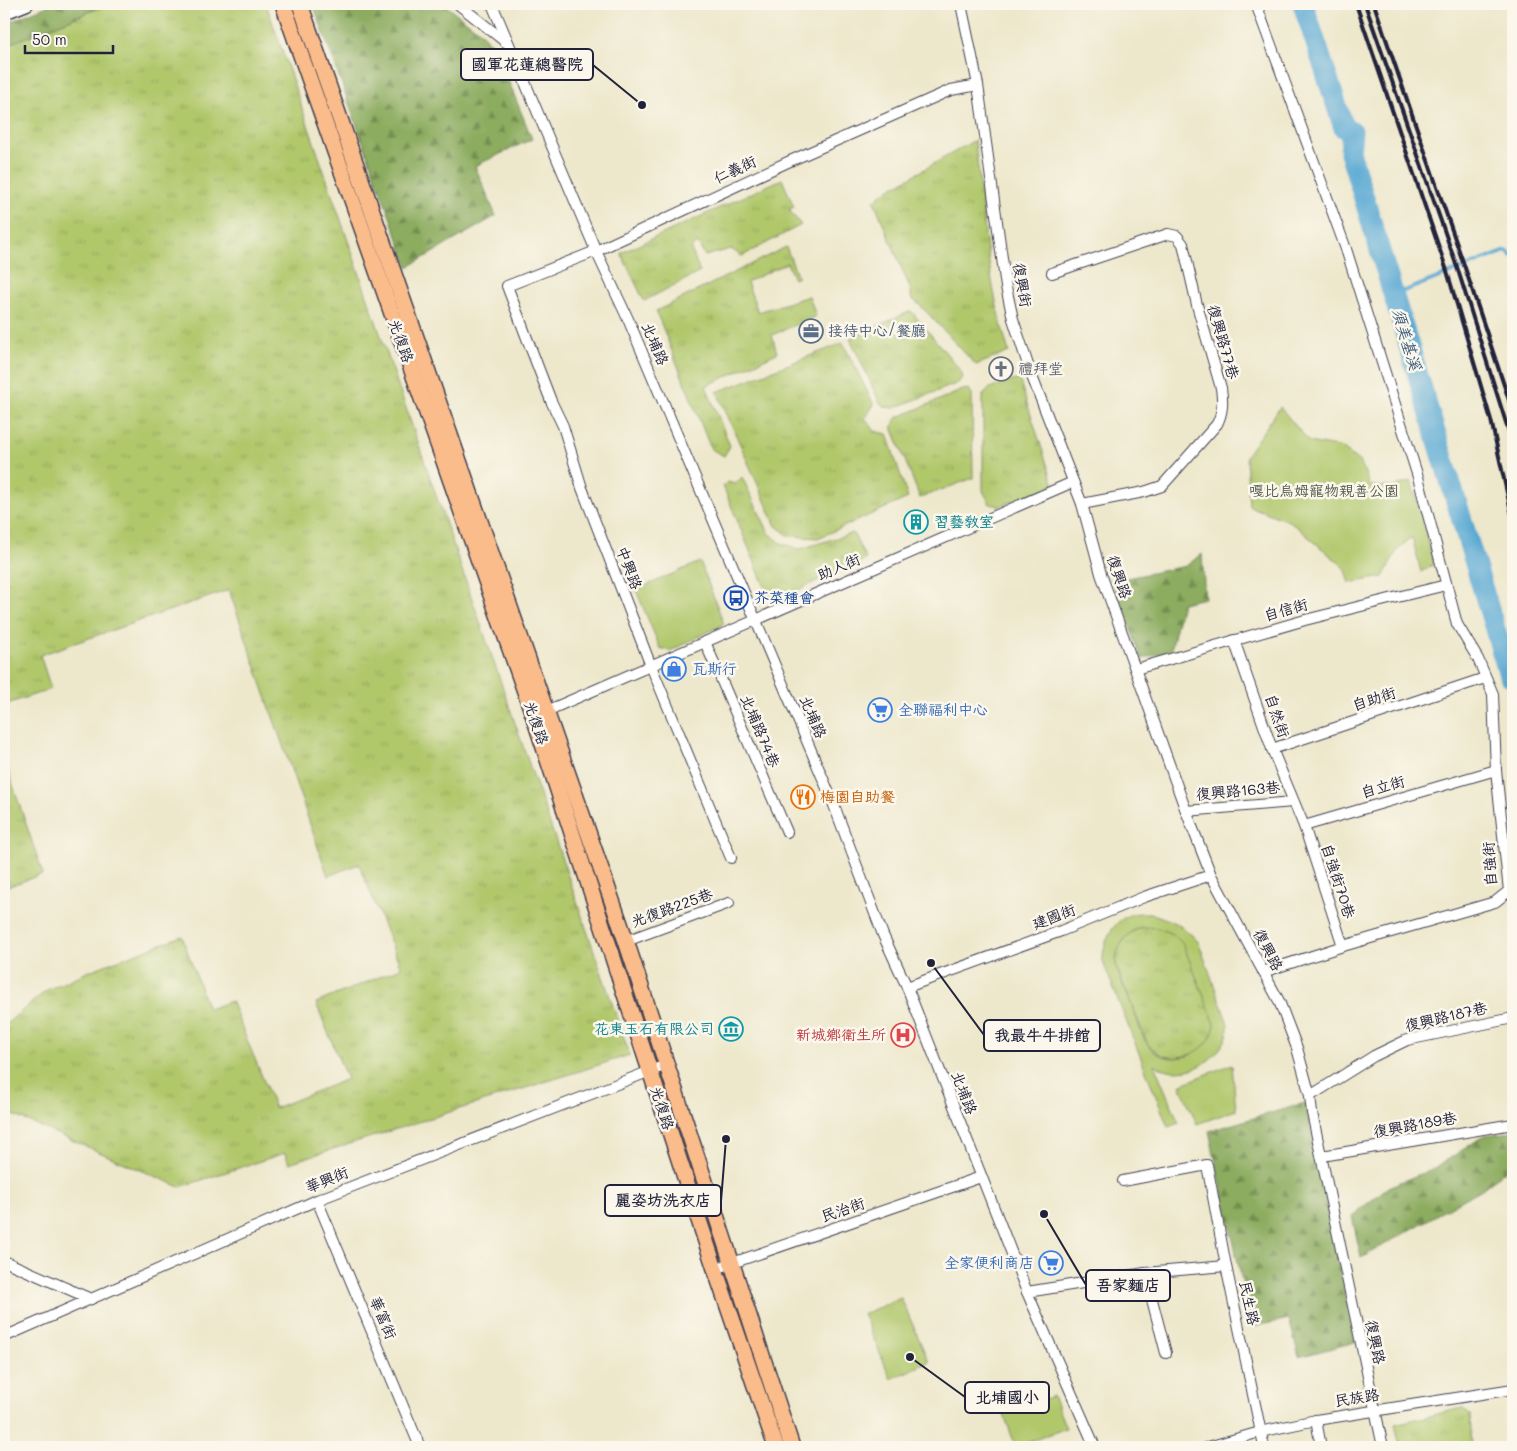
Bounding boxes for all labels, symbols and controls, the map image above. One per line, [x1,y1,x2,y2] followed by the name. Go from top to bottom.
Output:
[25,22,112,54] scale bar
[32,29,67,49] text: 50 m
[461,49,593,80] callout: 國軍花蓮總醫院
[471,53,583,74] text: 國軍花蓮總醫院
[710,151,759,188] street label: 仁義街
[1009,261,1037,309] street label: 復興街
[1204,302,1244,381] street label: 復興路77巷
[1388,305,1427,373] water label: 須美基溪
[385,316,419,365] street label: 光復路
[798,318,824,344] office icon: 接待中心/餐廳
[638,319,674,368] street label: 北埔路
[828,320,926,340] place label: 接待中心/餐廳
[988,356,1014,382] church icon: 禮拜堂
[1018,358,1063,378] place label: 禮拜堂
[1249,480,1399,500] park label: 嘎比烏姆寵物親善公園
[903,509,929,535] building icon: 習藝教室
[934,511,994,531] place label: 習藝教室
[613,543,647,592] street label: 中興路
[814,548,863,584] street label: 助人街
[1103,552,1137,601] street label: 復興路
[723,585,749,611] bus stop icon: 芥菜種會
[754,587,814,607] place label: 芥菜種會
[1261,593,1310,625] street label: 自信街
[661,656,687,682] shop icon: 瓦斯行
[692,658,737,678] place label: 瓦斯行
[1349,682,1398,715] street label: 自助街
[737,691,785,770] street label: 北埔路74巷
[1261,691,1295,740] street label: 自然街
[796,692,832,741] street label: 北埔路
[867,697,893,723] supermarket icon: 全聯福利中心
[520,698,554,747] street label: 光復路
[898,699,988,719] place label: 全聯福利中心
[1358,770,1407,802] street label: 自立街
[1195,776,1281,804] street label: 復興路163巷
[790,784,816,810] restaurant icon: 梅園自助餐
[820,786,895,806] place label: 梅園自助餐
[1317,841,1360,921] street label: 自強街70巷
[1477,841,1501,887] street label: 自強街
[628,883,715,931] street label: 光復路225巷
[1029,899,1078,933] street label: 建國街
[1249,925,1288,974] street label: 復興路
[1403,997,1489,1035] street label: 復興路187巷
[718,1016,744,1042] museum icon: 花東玉石有限公司
[594,1018,714,1038] place label: 花東玉石有限公司
[984,1020,1100,1051] callout: 我最牛牛排館
[890,1022,916,1048] hospital icon: 新城鄉衛生所
[796,1024,886,1044] place label: 新城鄉衛生所
[994,1024,1090,1045] text: 我最牛牛排館
[948,1068,982,1117] street label: 北埔路
[646,1083,679,1132] street label: 光復路
[1371,1107,1458,1141] street label: 復興路189巷
[302,1161,351,1197] street label: 華興街
[605,1185,721,1216] callout: 麗姿坊洗衣店
[615,1189,711,1210] text: 麗姿坊洗衣店
[818,1192,867,1226] street label: 民治街
[1038,1250,1064,1276] supermarket icon: 全家便利商店
[944,1252,1034,1272] place label: 全家便利商店
[1086,1270,1170,1301] callout: 吾家麵店
[1096,1274,1160,1295] text: 吾家麵店
[1236,1279,1264,1327] street label: 民生路
[366,1293,402,1342] street label: 華富街
[1362,1318,1390,1366] street label: 復興路
[965,1382,1049,1413] callout: 北埔國小
[1333,1384,1381,1410] street label: 民族路
[975,1386,1039,1407] text: 北埔國小

